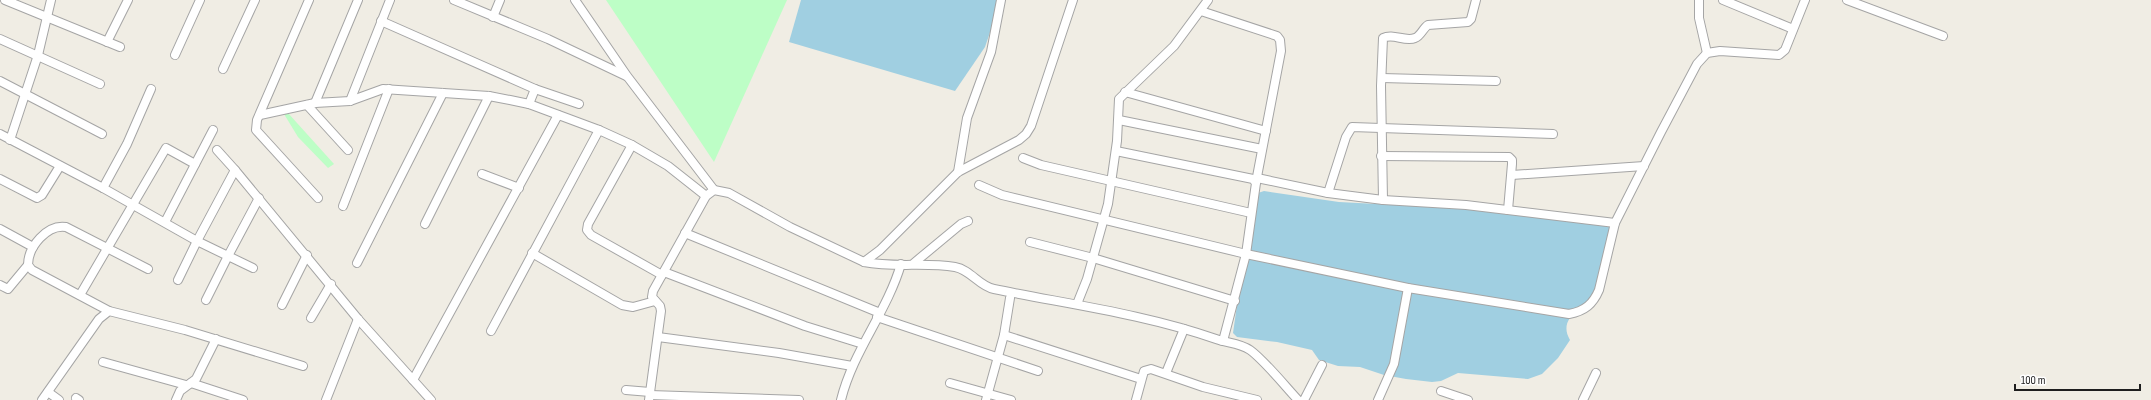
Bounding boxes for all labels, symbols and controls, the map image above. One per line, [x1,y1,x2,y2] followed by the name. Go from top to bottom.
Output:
[2015,366,2140,392] scale bar
[2021,373,2046,388] text: 100 m

